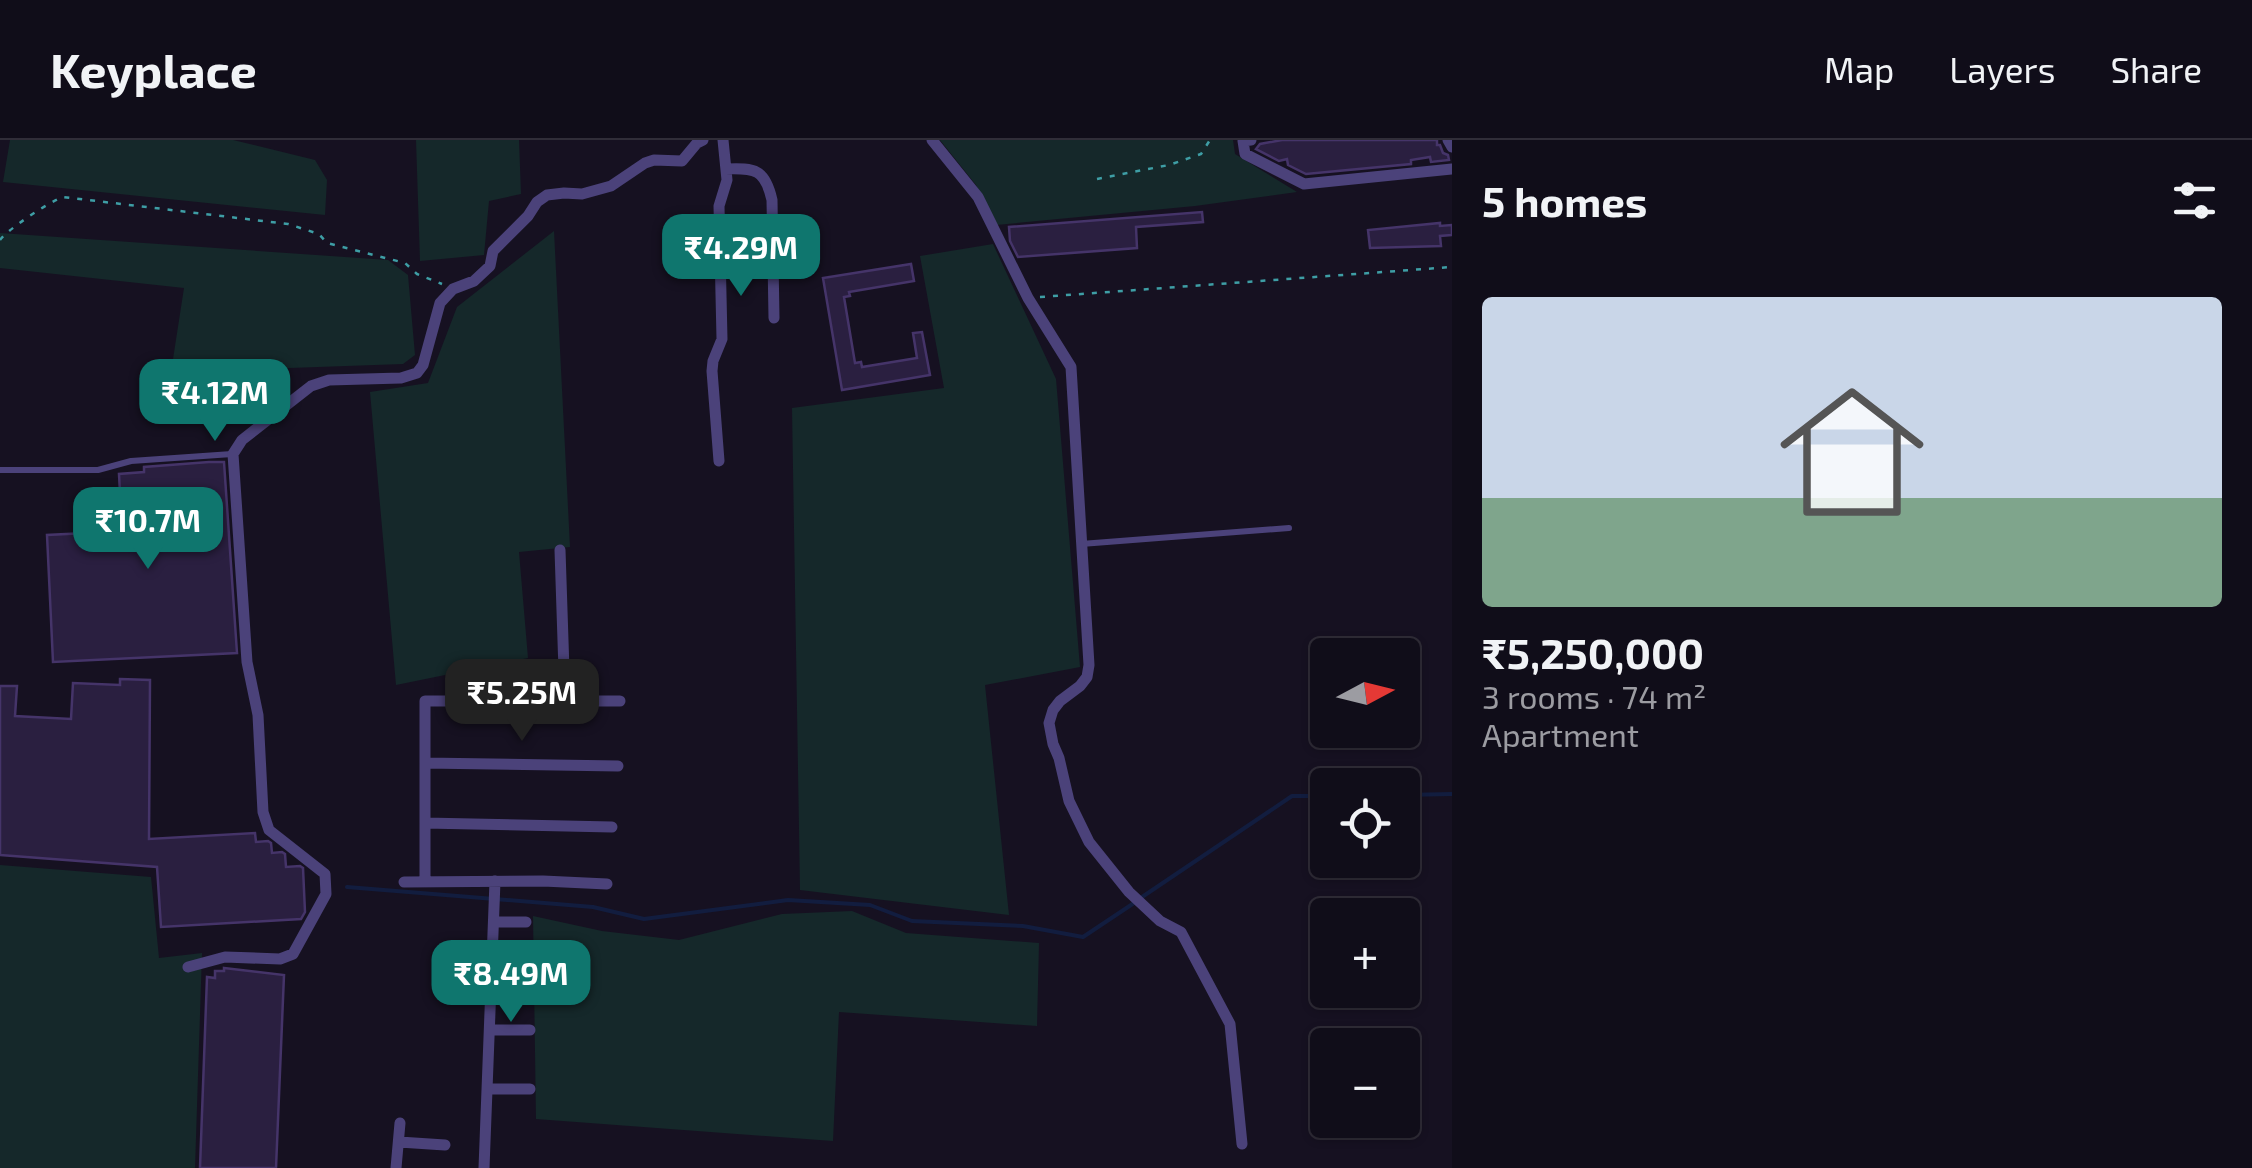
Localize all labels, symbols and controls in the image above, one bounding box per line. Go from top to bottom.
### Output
text: Keyplace [50,40,257,98]
text: Map [1824,48,1894,90]
text: Layers [1949,48,2055,90]
text: Share [2110,48,2202,90]
icon: filters [2167,173,2222,228]
text: 5 homes [1482,175,1647,225]
pin: ₹4.29M [660,214,822,299]
text: ₹4.29M [684,227,798,265]
pin: ₹4.12M [134,359,296,444]
icon: home [1762,362,1942,542]
text: ₹4.12M [161,372,269,410]
pin: ₹10.7M [67,487,229,572]
text: ₹10.7M [95,500,201,538]
text: ₹5,250,000 [1482,627,1704,677]
north arrow [1310,638,1420,748]
map controls [1310,638,1420,1138]
pin: ₹5.25M [441,659,603,744]
text: ₹5.25M [467,672,577,710]
text: 3 rooms · 74 m² [1482,677,1706,715]
text: Apartment [1482,715,1639,753]
button: locate [1310,768,1420,878]
button: + [1310,898,1420,1008]
pin: ₹8.49M [430,940,592,1025]
text: ₹8.49M [453,953,569,991]
button: − [1310,1028,1420,1138]

